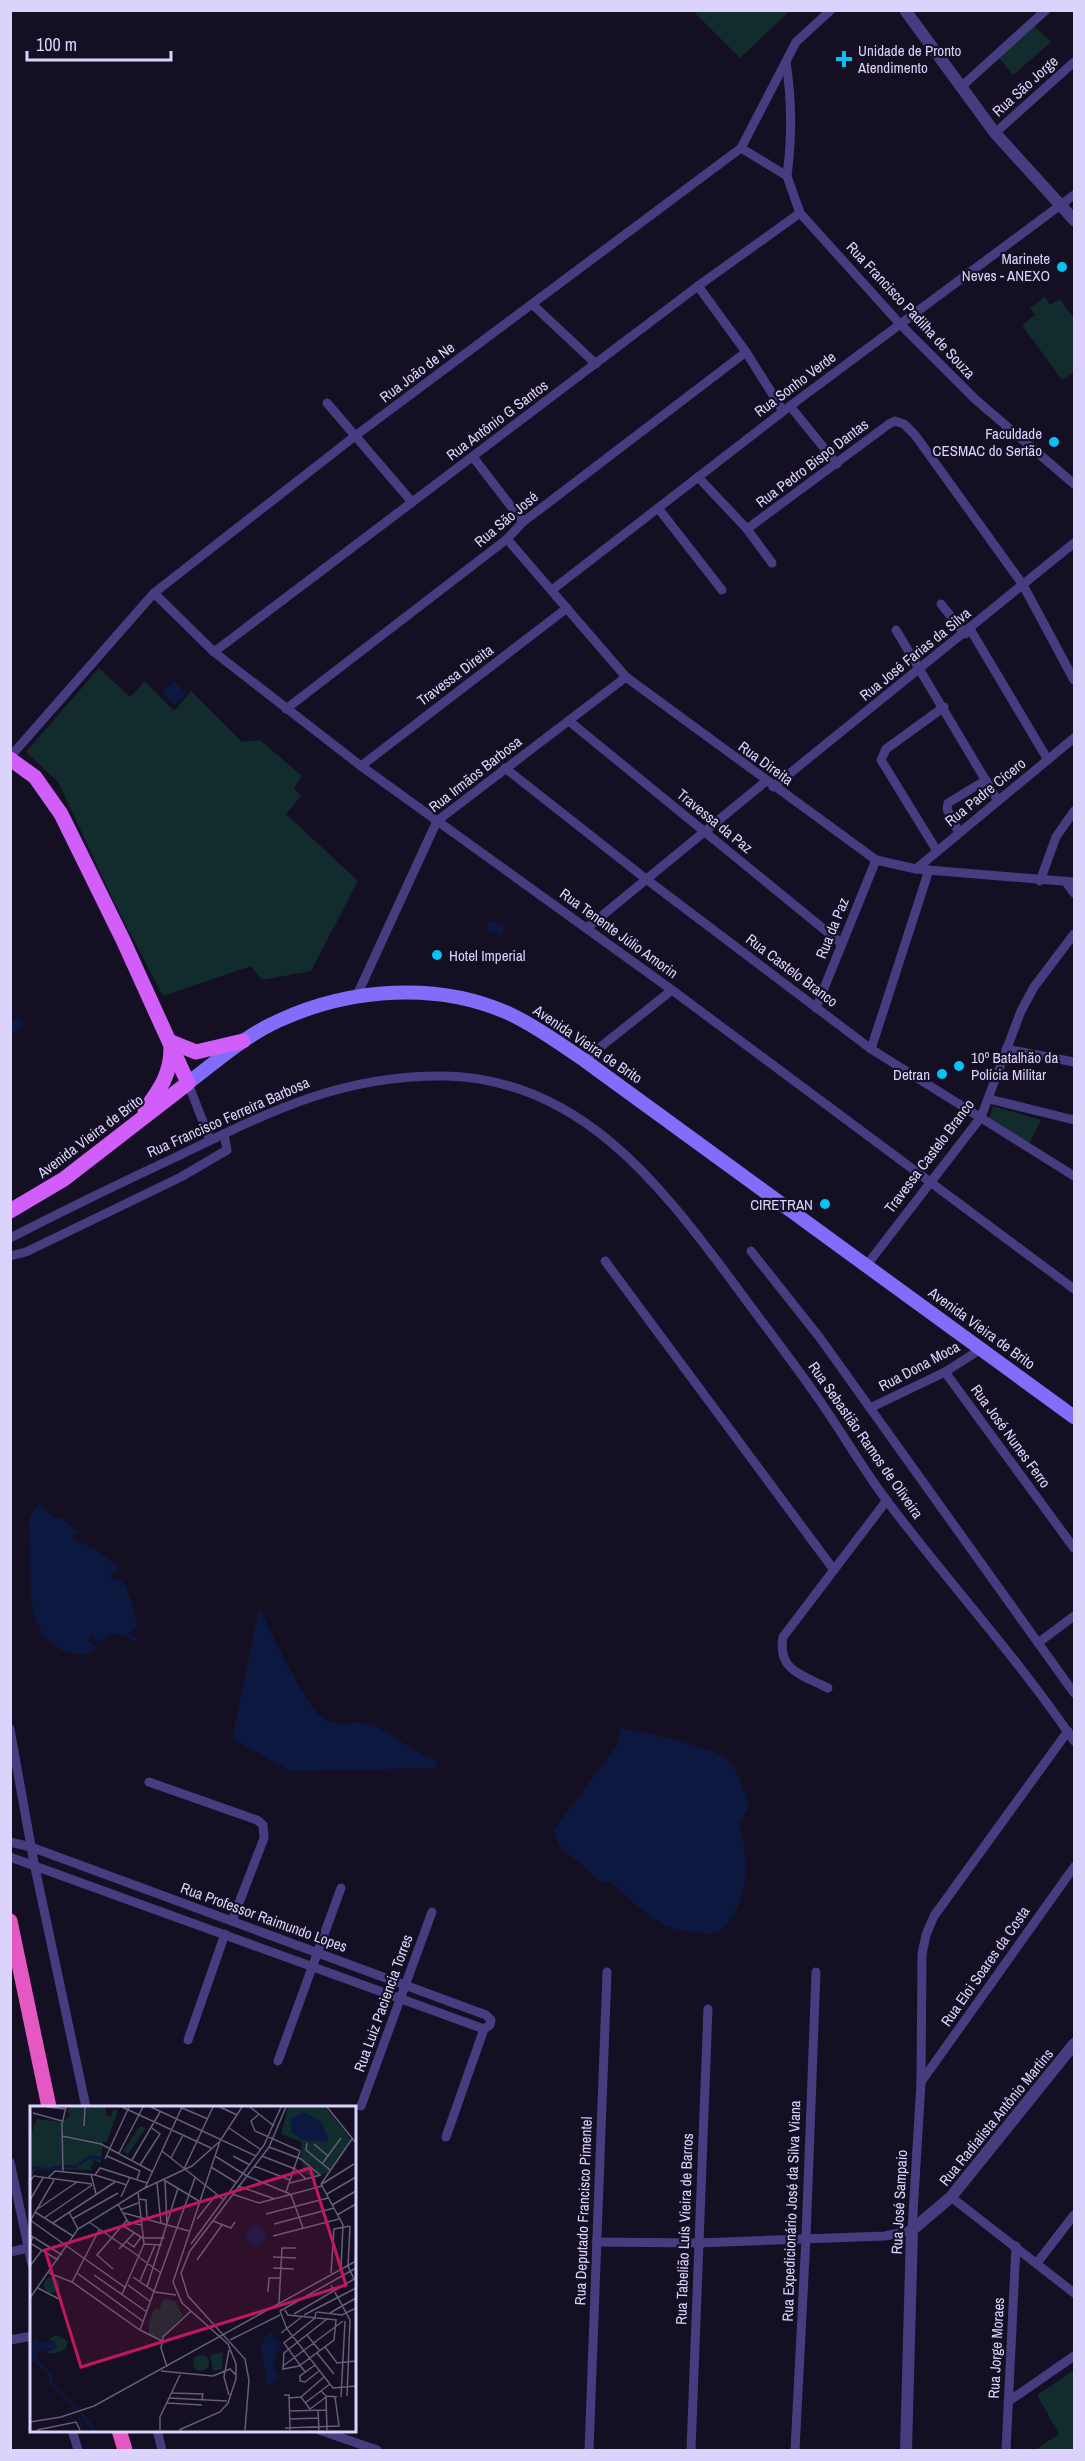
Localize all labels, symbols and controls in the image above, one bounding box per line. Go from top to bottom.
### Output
scale bar [27,24,171,62]
text: 100 m [36,32,77,57]
place label: Unidade de Pronto Atendimento [857,40,961,78]
marker: Unidade de Pronto Atendimento [835,50,853,68]
street label: Rua São Jorge [987,51,1063,121]
street label: Rua Francisco Padilha de Souza [842,237,980,383]
place label: Marinete Neves - ANEXO [962,248,1050,286]
marker: Marinete Neves - ANEXO [1055,260,1069,274]
street label: Rua João de Ne [375,337,459,407]
street label: Rua Sonho Verde [750,346,840,422]
street label: Rua Antônio G Santos [442,375,552,465]
street label: Rua Pedro Bispo Dantas [751,414,873,512]
place label: Faculdade CESMAC do Sertão [933,423,1042,461]
marker: Faculdade CESMAC do Sertão [1047,435,1061,449]
street label: Rua São José [470,486,542,552]
street label: Rua José Farias da Silva [855,602,975,705]
street label: Travessa Direita [413,639,498,711]
street label: Rua Irmãos Barbosa [424,731,526,817]
street label: Rua Direita [734,736,798,790]
street label: Rua Padre Cícero [940,753,1030,831]
street label: Travessa da Paz [673,784,757,858]
street label: Rua Tenente Júlio Amorin [556,883,682,983]
street label: Rua da Paz [810,894,854,962]
street label: Rua Castelo Branco [742,928,842,1012]
place label: Hotel Imperial [449,945,526,966]
marker: Hotel Imperial [430,948,444,962]
street label: Avenida Vieira de Brito [528,999,647,1088]
place label: 10º Batalhão da Polícia Militar [971,1047,1058,1085]
marker: 10º Batalhão da Polícia Militar [952,1059,966,1073]
place label: Detran [893,1064,930,1085]
marker: Detran [935,1067,949,1081]
street label: Rua Francisco Ferreira Barbosa [143,1072,313,1162]
street label: Avenida Vieira de Brito [32,1089,147,1183]
street label: Travessa Castelo Branco [879,1095,979,1217]
place label: CIRETRAN [750,1194,813,1215]
marker: CIRETRAN [818,1197,832,1211]
street label: Avenida Vieira de Brito [923,1281,1040,1374]
street label: Rua Dona Moca [875,1336,963,1396]
street label: Rua Sebastião Ramos de Oliveira [804,1357,928,1523]
street label: Rua José Nunes Ferro [966,1380,1056,1492]
street label: Rua Professor Raimundo Lopes [178,1877,350,1957]
street label: Rua Eloi Soares da Costa [936,1902,1034,2030]
street label: Rua Luiz Paciencia Torres [348,1931,418,2075]
street label: Rua Radialista Antônio Martins [934,2044,1058,2190]
street label: Rua Expedicionário José da Silva Viana [777,2100,805,2322]
inset map [30,2106,356,2431]
street label: Rua Deputado Francisco Pimentel [569,2116,597,2306]
street label: Rua Tabelião Luís Vieira de Barros [670,2133,698,2325]
street label: Rua José Sampaio [886,2149,912,2255]
street label: Rua Jorge Moraes [983,2297,1009,2399]

